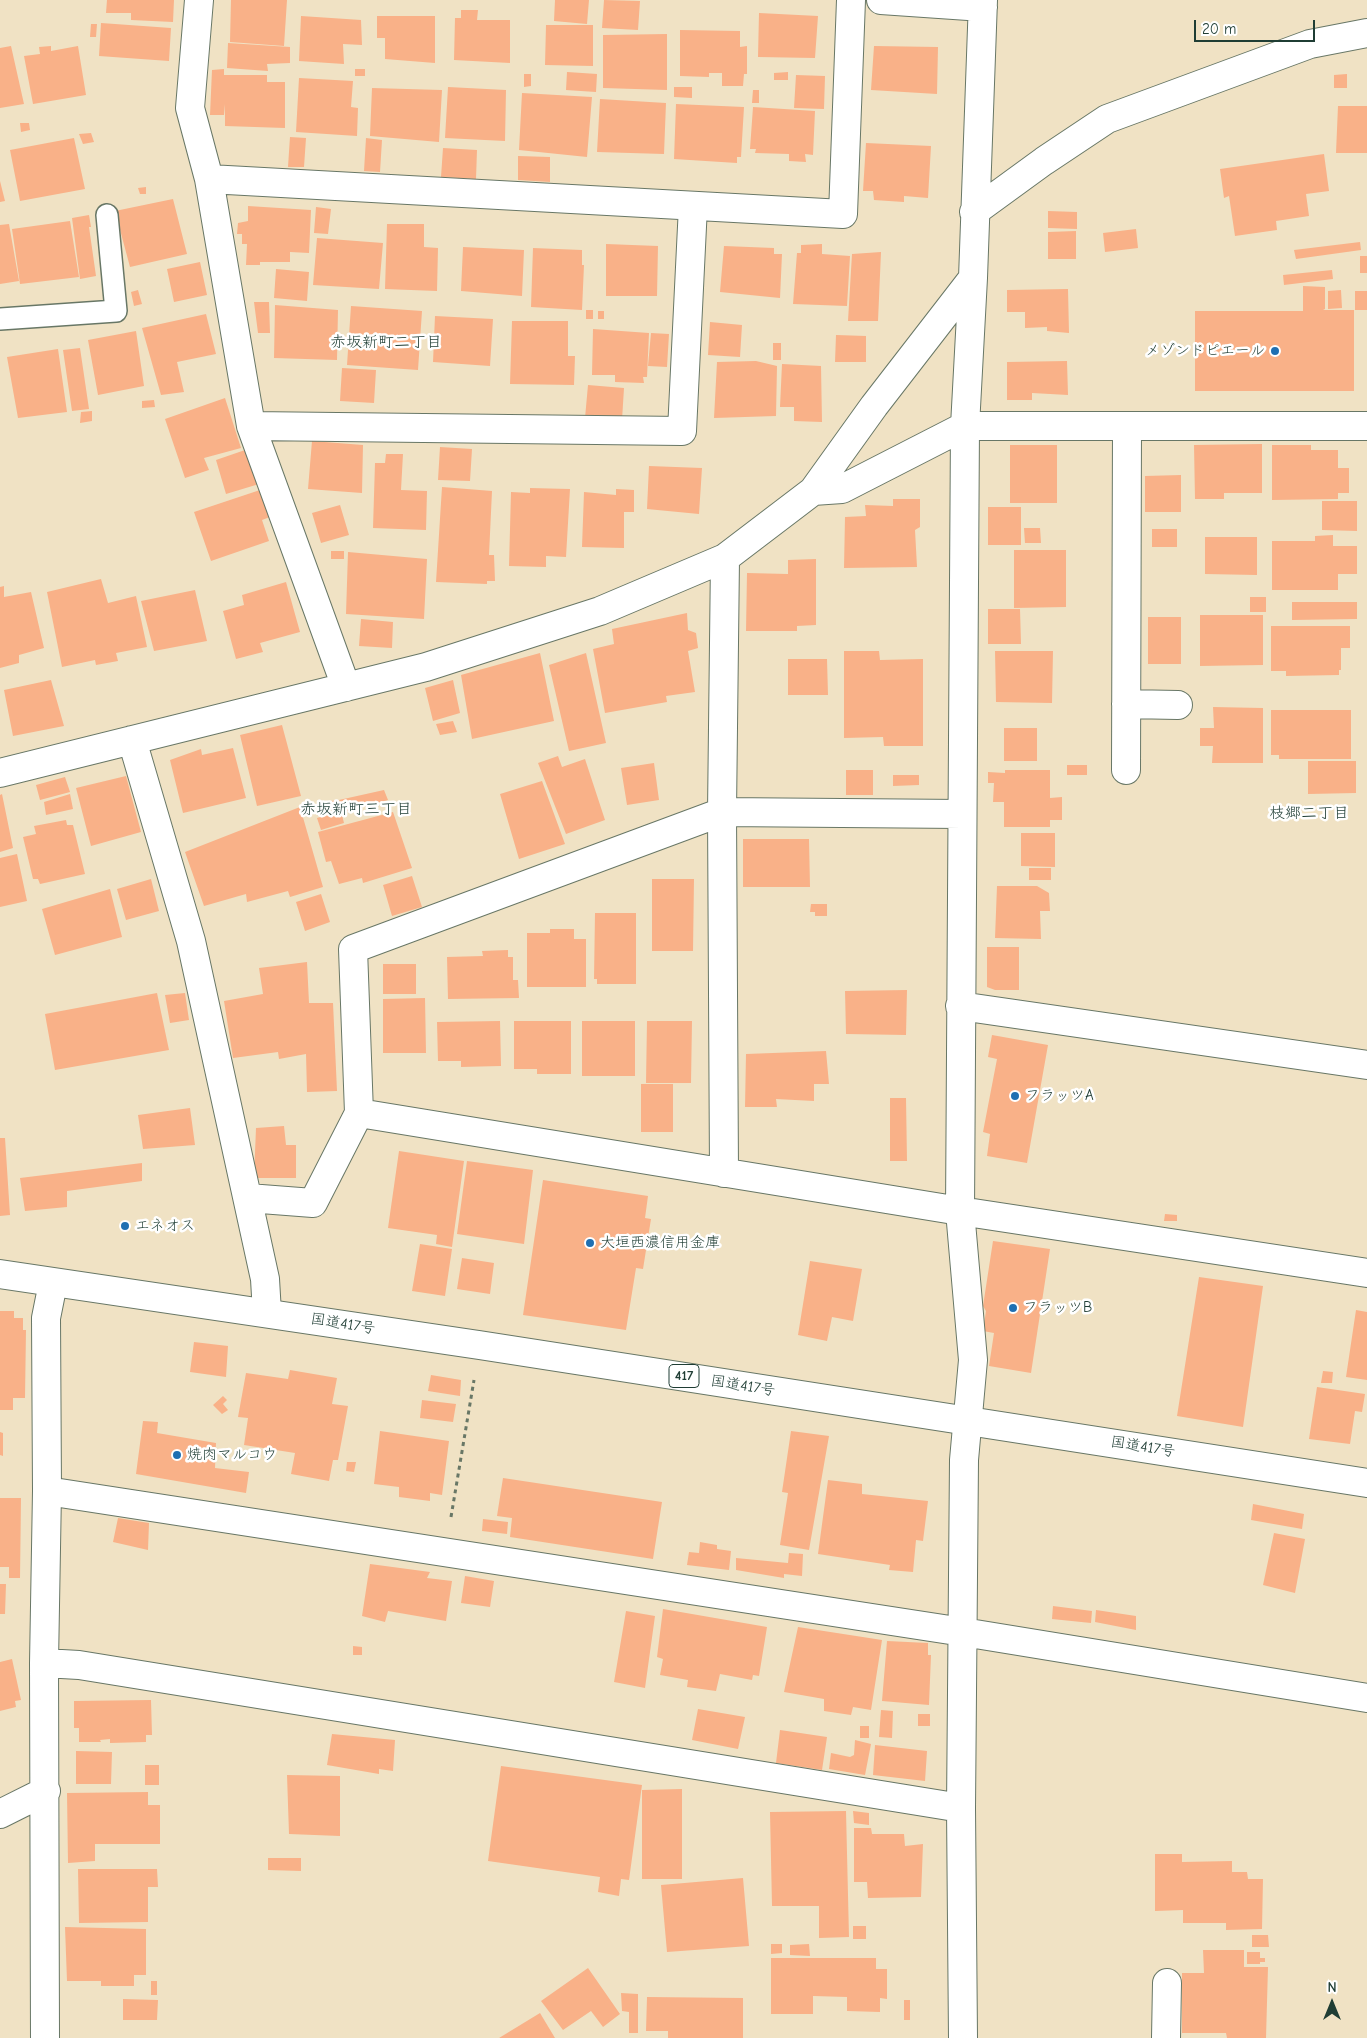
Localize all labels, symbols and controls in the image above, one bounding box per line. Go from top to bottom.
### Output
scale bar [1197,10,1318,42]
text: 20 m [1202,20,1236,38]
district label: 赤坂新町二丁目 [330,332,442,352]
place label: メゾンドピエール [1145,342,1265,360]
marker: メゾンドピエール [1269,345,1281,357]
district label: 赤坂新町三丁目 [300,799,412,819]
district label: 枝郷二丁目 [1269,803,1349,823]
place label: フラッツA [1025,1087,1094,1105]
marker: フラッツA [1009,1090,1021,1102]
place label: エネオス [135,1217,195,1235]
marker: エネオス [119,1220,131,1232]
place label: 大垣西濃信用金庫 [600,1234,720,1252]
marker: 大垣西濃信用金庫 [584,1237,596,1249]
place label: フラッツB [1023,1299,1092,1317]
marker: フラッツB [1007,1302,1019,1314]
street label: 国道417号 [309,1310,377,1338]
road number: 417 [669,1364,699,1388]
street label: 国道417号 [709,1372,777,1400]
street label: 国道417号 [1109,1433,1177,1461]
place label: 焼肉マルコウ [187,1446,277,1464]
marker: 焼肉マルコウ [171,1449,183,1461]
north arrow [1307,1978,1357,2028]
text: N [1327,1979,1337,1996]

